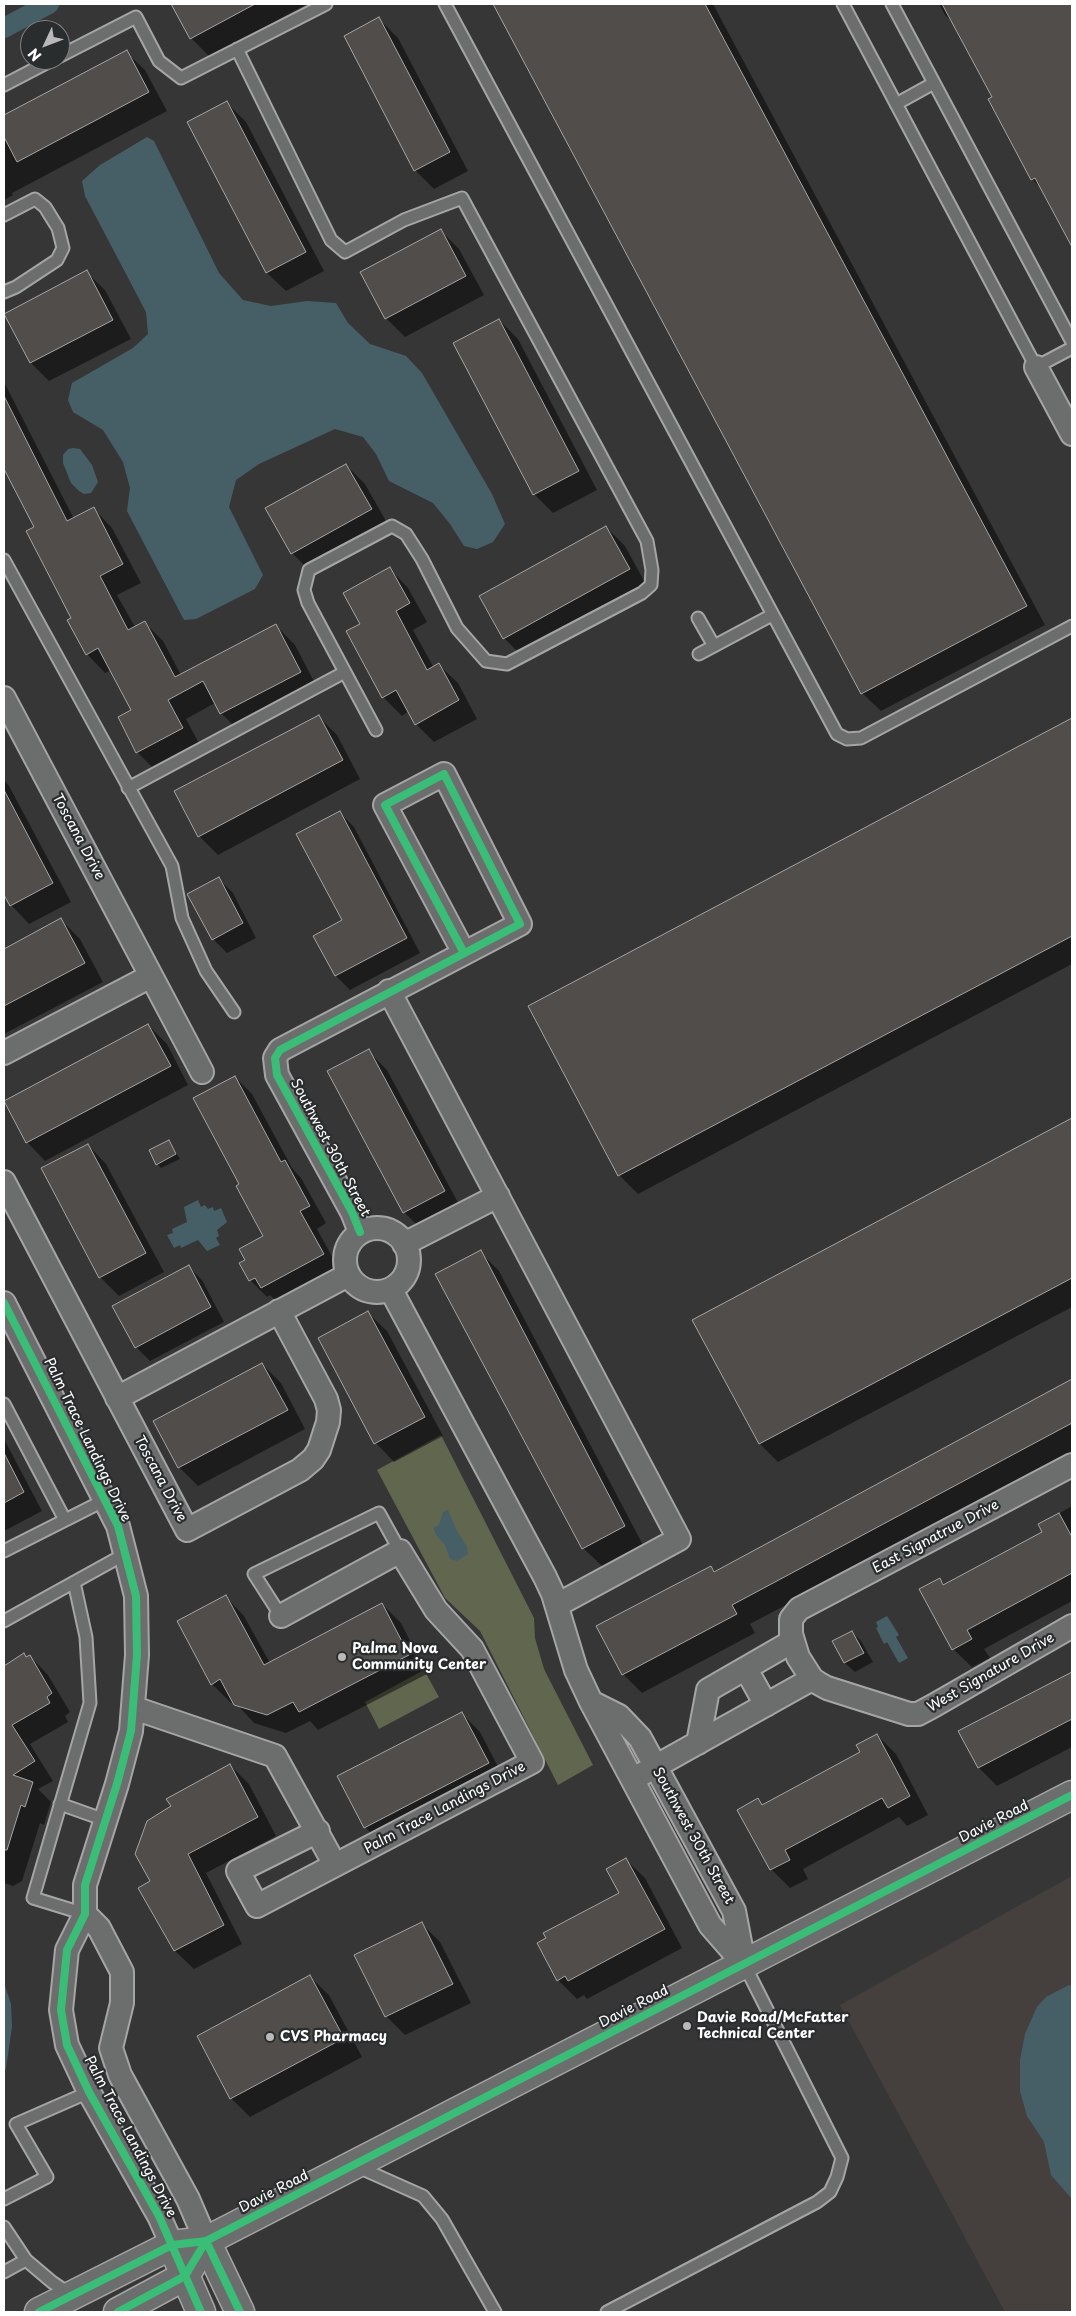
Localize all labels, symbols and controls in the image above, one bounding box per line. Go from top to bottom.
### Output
north arrow [20,20,70,70]
text: N [23,44,46,66]
street label: Toscana Drive [48,791,108,883]
street label: Southwest 30th Street [287,1076,373,1220]
street label: Palm Trace Landings Drive [40,1355,134,1525]
street label: Toscana Drive [130,1433,190,1525]
street label: East Signatrue Drive [870,1497,1002,1577]
street label: West Signature Drive [925,1630,1057,1716]
place label: Palma Nova Community Center [352,1641,486,1674]
marker: Palma Nova Community Center [336,1651,348,1663]
street label: Palm Trace Landings Drive [362,1758,528,1858]
street label: Southwest 30th Street [648,1765,738,1907]
street label: Davie Road [956,1797,1032,1847]
street label: Davie Road [596,1982,672,2032]
place label: Davie Road/McFatter Technical Center [697,2010,848,2042]
marker: Davie Road/McFatter Technical Center [681,2020,693,2032]
place label: CVS Pharmacy [280,2029,387,2045]
marker: CVS Pharmacy [264,2031,276,2043]
street label: Palm Trace Landings Drive [80,2054,180,2220]
street label: Davie Road [236,2167,312,2217]

